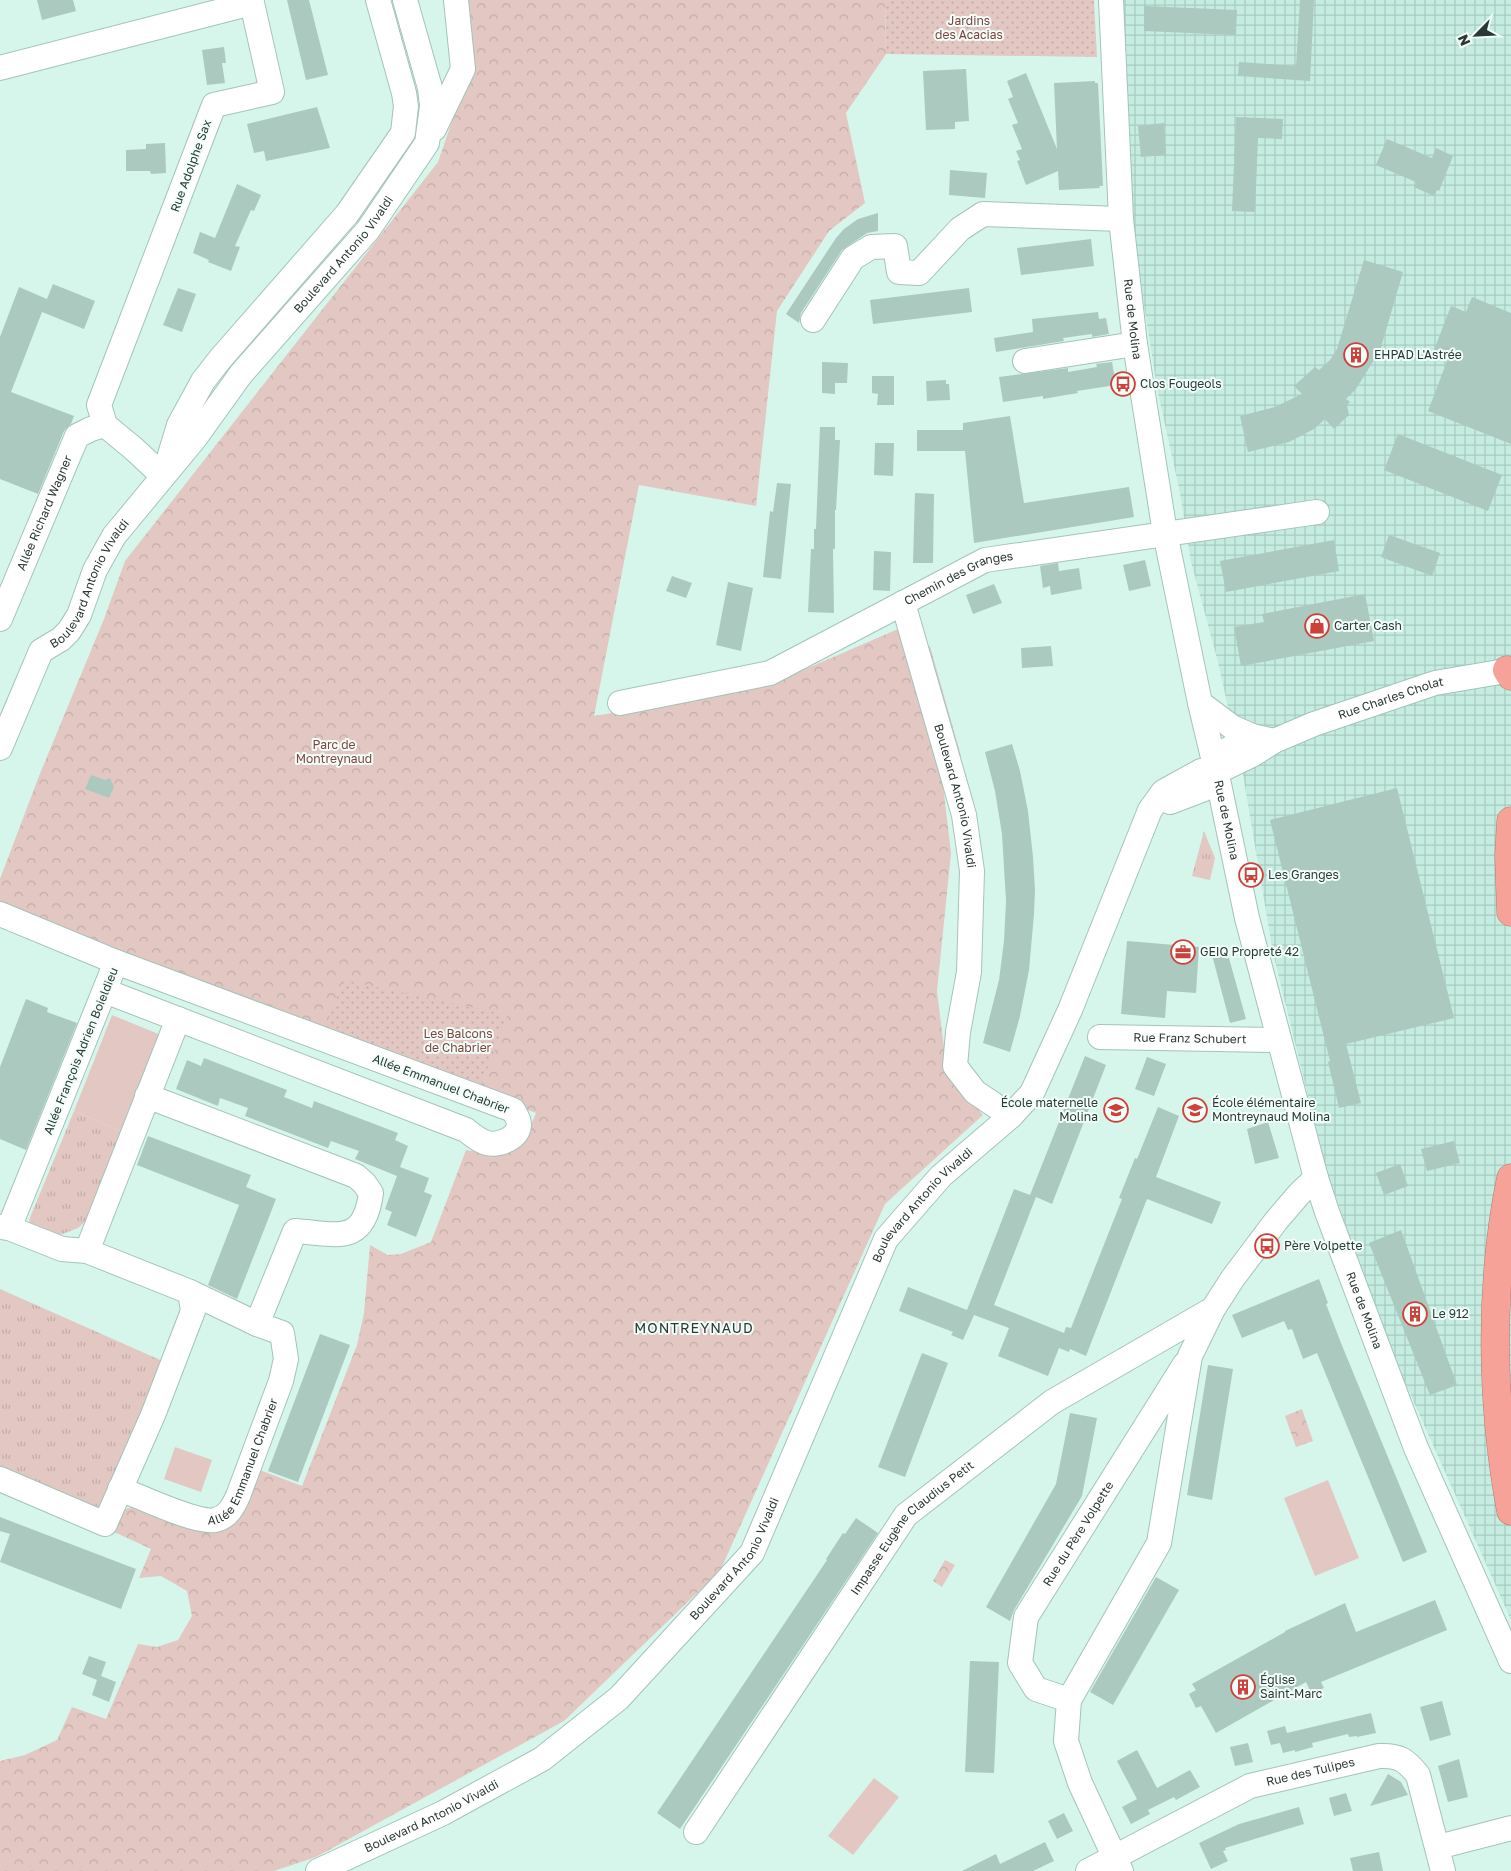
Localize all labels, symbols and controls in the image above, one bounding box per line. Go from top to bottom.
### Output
north arrow [1451,10,1501,60]
park label: Jardins des Acacias [935,13,1003,42]
text: N [1454,32,1474,49]
street label: Rue Adolphe Sax [167,117,214,214]
street label: Boulevard Antonio Vivaldi [290,193,396,316]
street label: Rue de Molina [1121,278,1145,361]
building icon: EHPAD L'Astrée [1343,342,1369,368]
place label: EHPAD L'Astrée [1374,347,1462,362]
bus stop icon: Clos Fougeols [1110,371,1136,397]
place label: Clos Fougeols [1140,376,1222,391]
street label: Allée Richard Wagner [13,453,75,573]
street label: Boulevard Antonio Vivaldi [47,516,132,651]
street label: Chemin des Granges [902,548,1014,608]
shop icon: Carter Cash [1304,613,1330,639]
place label: Carter Cash [1334,618,1402,633]
street label: Rue Charles Cholat [1336,674,1445,722]
street label: Boulevard Antonio Vivaldi [931,722,979,869]
park label: Parc de Montreynaud [296,737,372,766]
street label: Rue de Molina [1211,779,1243,861]
bus stop icon: Les Granges [1238,862,1264,888]
place label: Les Granges [1268,867,1339,882]
office icon: GEIQ Propreté 42 [1170,939,1196,965]
place label: GEIQ Propreté 42 [1200,944,1299,959]
street label: Allée François Adrien Boieldieu [40,965,121,1137]
park label: Les Balcons de Chabrier [423,1026,493,1055]
street label: Rue Franz Schubert [1133,1030,1247,1046]
street label: Allée Emmanuel Chabrier [371,1050,512,1117]
place label: École maternelle Molina [1001,1095,1098,1124]
place label: École élémentaire Montreynaud Molina [1212,1095,1330,1124]
school or university icon: École maternelle Molina [1103,1097,1129,1123]
school or university icon: École élémentaire Montreynaud Molina [1182,1097,1208,1123]
street label: Boulevard Antonio Vivaldi [869,1144,975,1265]
bus stop icon: Père Volpette [1254,1233,1280,1259]
place label: Père Volpette [1284,1238,1362,1253]
street label: Rue de Molina [1343,1270,1386,1351]
building icon: Le 912 [1402,1301,1428,1327]
place label: Le 912 [1432,1306,1469,1321]
district label: MONTREYNAUD [634,1319,754,1336]
street label: Allée Emmanuel Chabrier [207,1396,281,1527]
street label: Impasse Eugène Claudius Petit [847,1457,977,1598]
street label: Rue du Père Volpette [1039,1478,1117,1589]
street label: Boulevard Antonio Vivaldi [686,1495,782,1623]
place label: Église Saint-Marc [1260,1672,1323,1701]
building icon: Église Saint-Marc [1230,1674,1256,1700]
street label: Rue des Tulipes [1265,1754,1356,1789]
street label: Boulevard Antonio Vivaldi [362,1776,501,1855]

